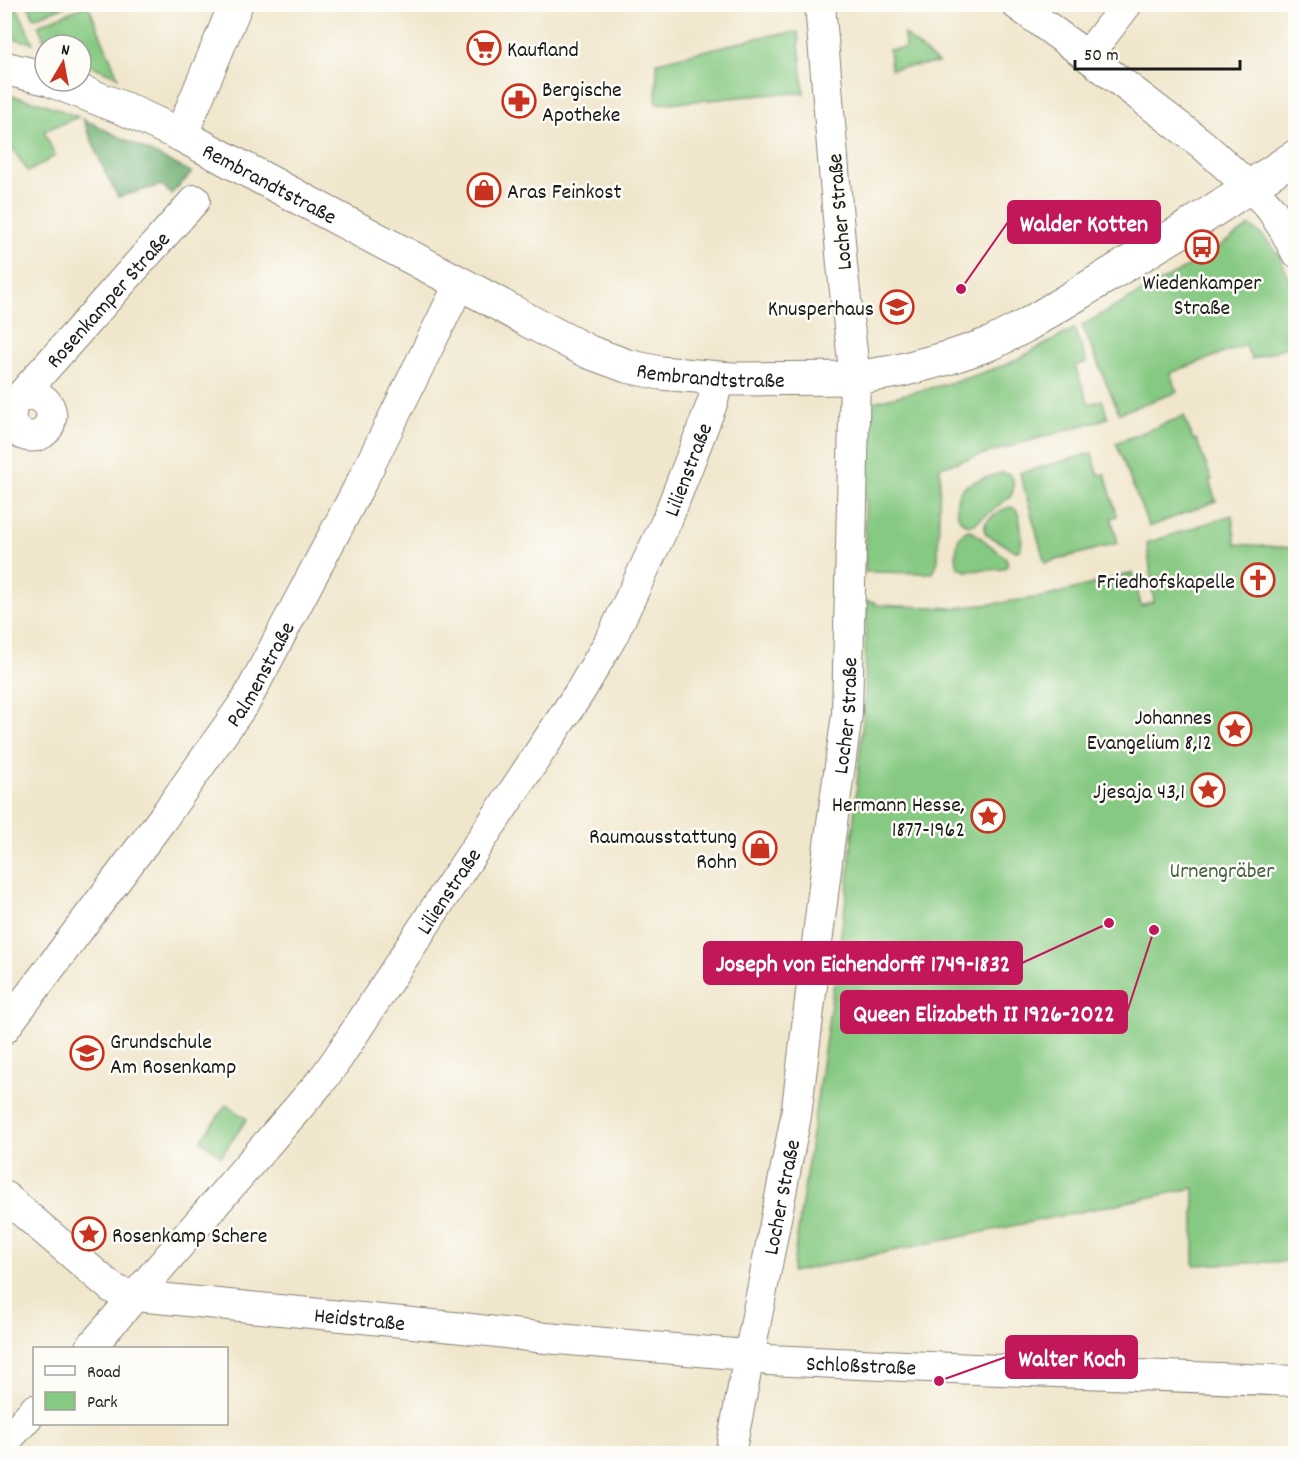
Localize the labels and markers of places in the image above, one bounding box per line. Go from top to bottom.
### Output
supermarket icon: Kaufland [466,30,502,66]
place label: Kaufland [507,36,579,67]
place label: Bergische Apotheke [542,76,622,132]
pharmacy icon: Bergische Apotheke [501,83,537,119]
shop icon: Aras Feinkost [466,172,502,208]
place label: Aras Feinkost [507,178,622,209]
callout: Walder Kotten [1008,201,1160,243]
bus stop icon: Wiedenkamper Straße [1184,229,1220,265]
place label: Wiedenkamper Straße [1143,269,1262,325]
school or university icon: Knusperhaus [879,289,915,325]
place label: Knusperhaus [768,295,874,326]
church icon: Friedhofskapelle [1240,562,1276,598]
place label: Friedhofskapelle [1097,568,1235,599]
place label: Johannes Evangelium 8,12 [1087,704,1212,760]
place icon: Johannes Evangelium 8,12 [1217,711,1253,747]
place icon: Jjesaja 43,1 [1190,772,1226,808]
place label: Jjesaja 43,1 [1093,778,1185,809]
place label: Hermann Hesse, 1877-1962 [832,791,965,847]
place icon: Hermann Hesse, 1877-1962 [970,798,1006,834]
place label: Raumausstattung Rohn [589,823,737,879]
shop icon: Raumausstattung Rohn [742,830,778,866]
callout: Joseph von Eichendorff 1749-1832 [704,942,1022,984]
callout: Queen Elizabeth II 1926-2022 [841,991,1127,1033]
place label: Grundschule Am Rosenkamp [110,1028,236,1084]
school or university icon: Grundschule Am Rosenkamp [69,1035,105,1071]
place icon: Rosenkamp Schere [71,1216,107,1252]
place label: Rosenkamp Schere [112,1222,267,1253]
callout: Walter Koch [1006,1336,1137,1378]

